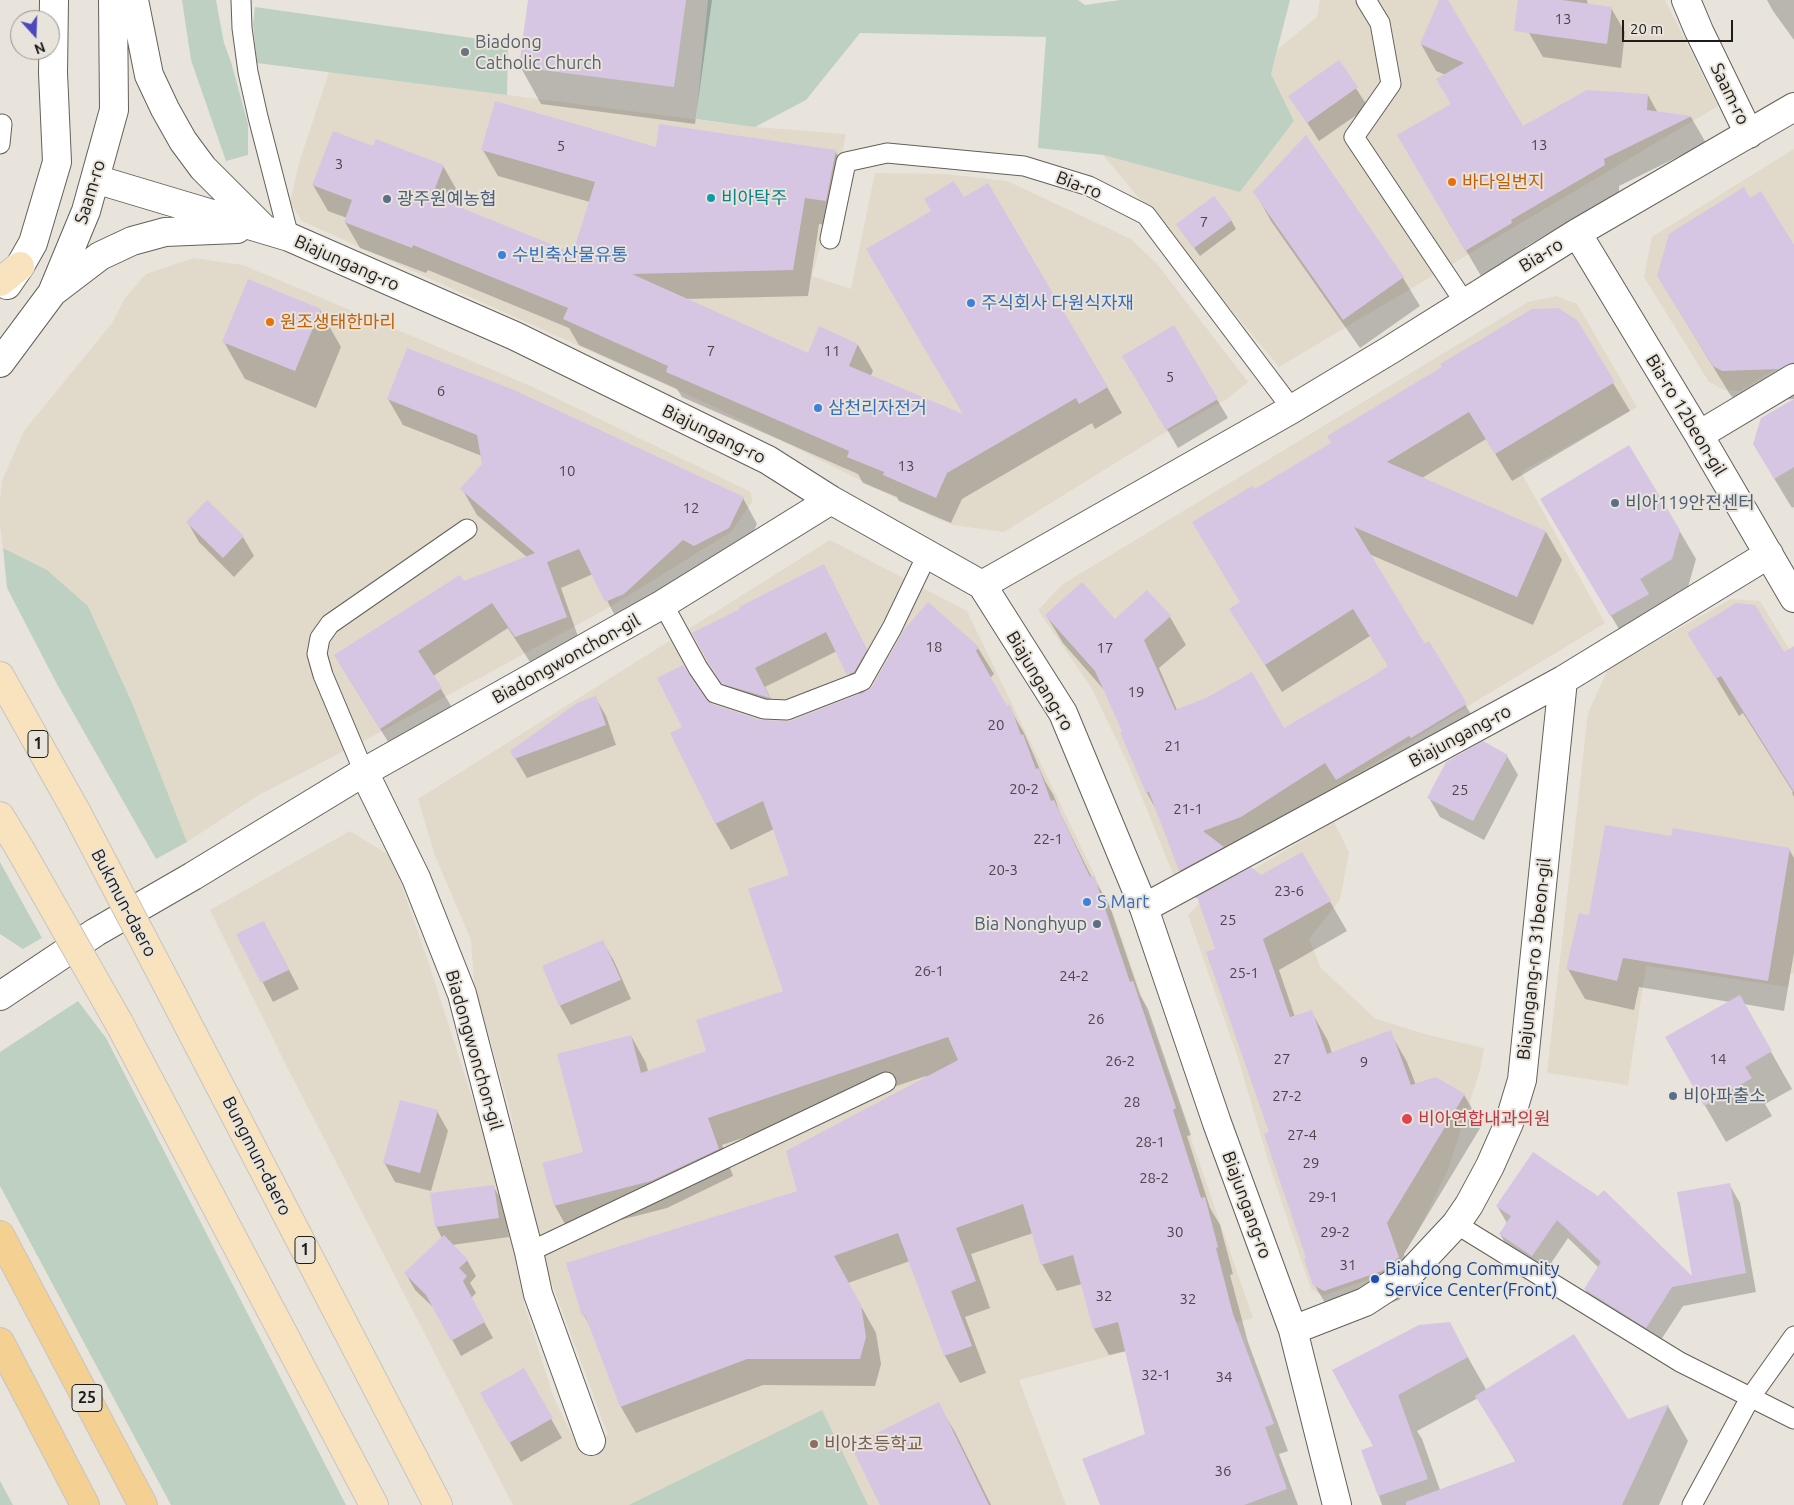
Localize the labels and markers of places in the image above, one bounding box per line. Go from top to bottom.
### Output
place label: Biadong Catholic Church [475,31,602,74]
marker: Biadong Catholic Church [459,46,471,58]
place label: 바다일번지 [1462,171,1545,193]
marker: 바다일번지 [1446,176,1458,188]
place label: 비아탁주 [721,187,787,209]
place label: 광주원예농협 [397,188,496,210]
marker: 비아탁주 [705,192,717,204]
marker: 광주원예농협 [381,193,393,205]
place label: 수빈축산물유통 [512,244,628,266]
marker: 수빈축산물유통 [496,249,508,261]
place label: 주식회사 다원식자재 [981,292,1134,314]
marker: 주식회사 다원식자재 [965,297,977,309]
place label: 원조생태한마리 [280,311,396,333]
marker: 원조생태한마리 [264,316,276,328]
place label: 삼천리자전거 [828,397,927,419]
marker: 삼천리자전거 [812,402,824,414]
place label: 비아119안전센터 [1625,492,1755,514]
marker: 비아119안전센터 [1609,497,1621,509]
place label: S Mart [1097,891,1149,913]
marker: S Mart [1081,896,1093,908]
place label: Bia Nonghyup [974,913,1087,935]
marker: Bia Nonghyup [1091,918,1103,930]
place label: 비아파출소 [1683,1085,1766,1107]
marker: 비아파출소 [1667,1090,1679,1102]
place label: 비아연합내과의원 [1418,1108,1550,1130]
marker: 비아연합내과의원 [1400,1112,1414,1126]
place label: Biahdong Community Service Center(Front) [1385,1258,1559,1300]
marker: Biahdong Community Service Center(Front) [1369,1273,1381,1285]
place label: 비아초등학교 [824,1433,923,1455]
marker: 비아초등학교 [808,1438,820,1450]

